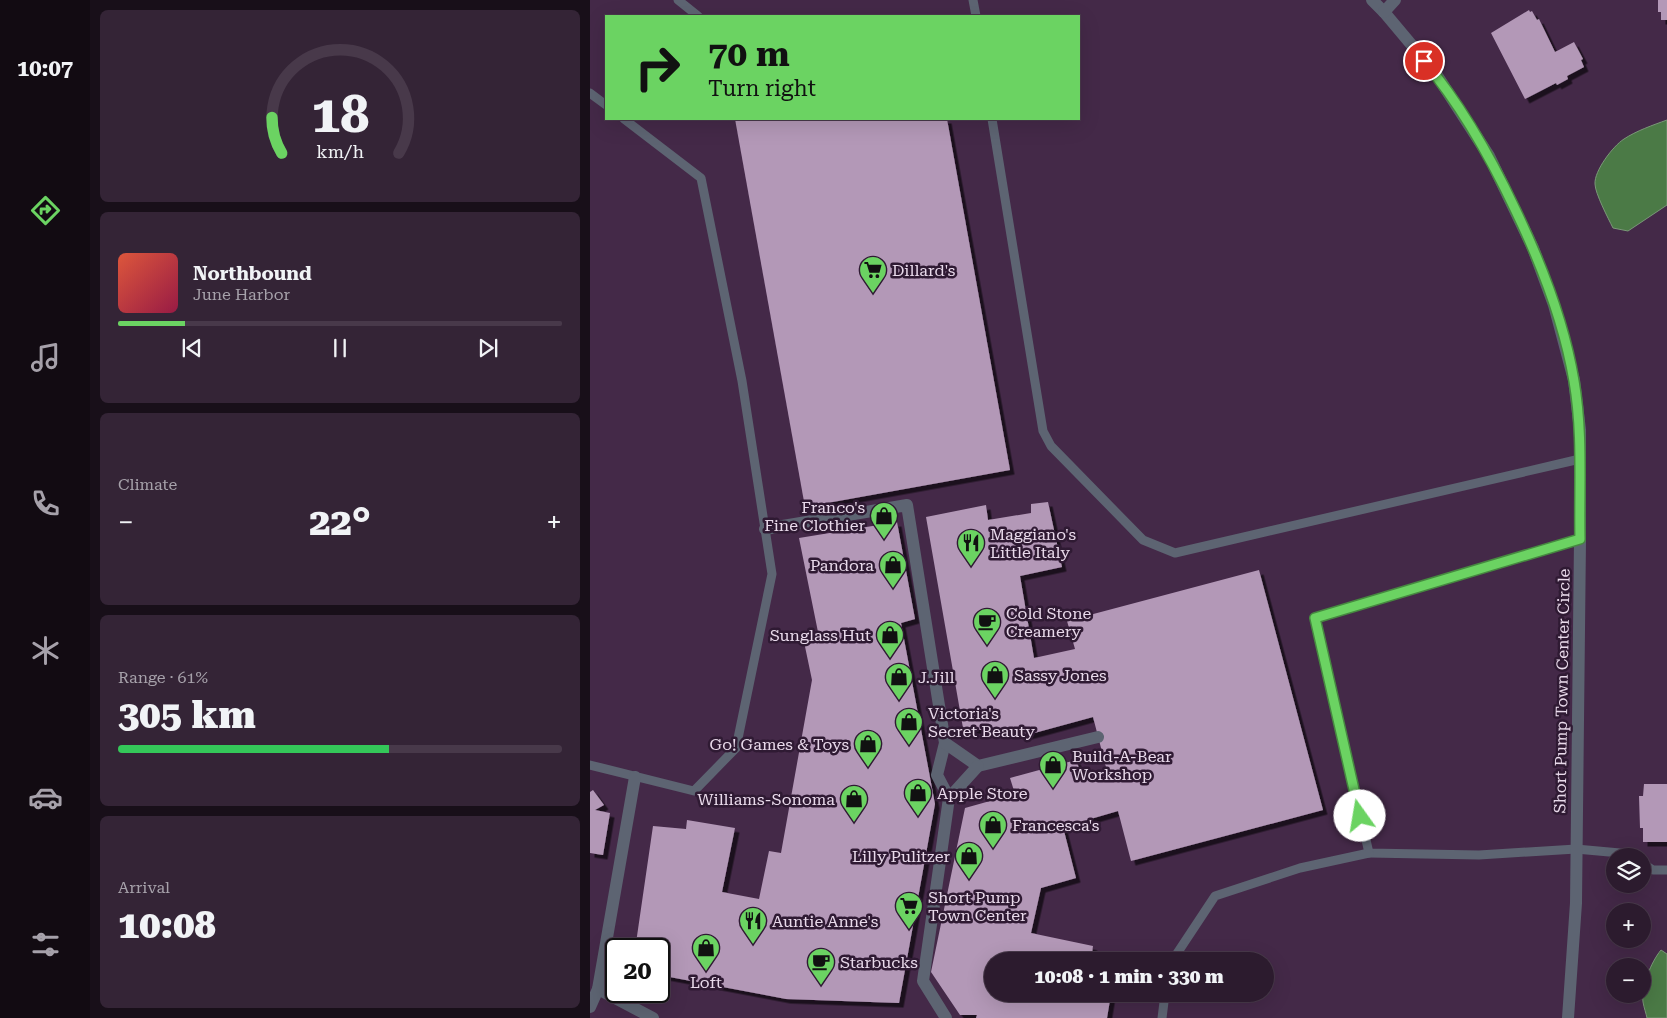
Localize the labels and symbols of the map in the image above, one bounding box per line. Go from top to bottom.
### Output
pin [1403,40,1445,82]
supermarket icon: Dillard's [858,255,888,294]
place label: Dillard's [892,261,956,280]
place label: Franco's Fine Clothier [764,498,865,535]
shop icon: Franco's Fine Clothier [869,501,899,540]
place label: Maggiano's Little Italy [990,525,1076,562]
restaurant icon: Maggiano's Little Italy [956,528,986,567]
shop icon: Pandora [878,550,908,589]
place label: Pandora [810,556,874,575]
street label: Short Pump Town Center Circle [1550,568,1574,814]
place label: Cold Stone Creamery [1006,604,1091,641]
cafe icon: Cold Stone Creamery [972,607,1002,646]
shop icon: Sunglass Hut [875,620,905,659]
place label: Sunglass Hut [770,626,871,645]
shop icon: Sassy Jones [980,660,1010,699]
shop icon: J.Jill [884,662,914,701]
place label: Sassy Jones [1014,666,1107,685]
place label: J.Jill [918,668,954,687]
place label: Victoria's Secret Beauty [928,704,1035,741]
shop icon: Victoria's Secret Beauty [894,707,924,746]
shop icon: Go! Games & Toys [853,729,883,768]
place label: Go! Games & Toys [709,735,849,754]
place label: Build-A-Bear Workshop [1072,747,1172,784]
shop icon: Build-A-Bear Workshop [1038,750,1068,789]
shop icon: Apple Store [903,778,933,817]
shop icon: Williams-Sonoma [839,784,869,823]
place label: Apple Store [937,784,1028,803]
position arrow [1333,789,1385,841]
place label: Williams-Sonoma [697,790,835,809]
shop icon: Francesca's [978,810,1008,849]
place label: Francesca's [1012,816,1100,835]
shop icon: Lilly Pulitzer [954,841,984,880]
place label: Lilly Pulitzer [852,847,950,866]
place label: Short Pump Town Center [928,888,1027,925]
supermarket icon: Short Pump Town Center [894,891,924,930]
restaurant icon: Auntie Anne's [738,906,768,945]
place label: Auntie Anne's [772,912,879,931]
shop icon: Loft [691,933,721,972]
speed limit sign: 20 [605,938,670,1003]
cafe icon: Starbucks [806,947,836,986]
place label: Starbucks [840,953,918,972]
place label: Loft [690,973,722,992]

